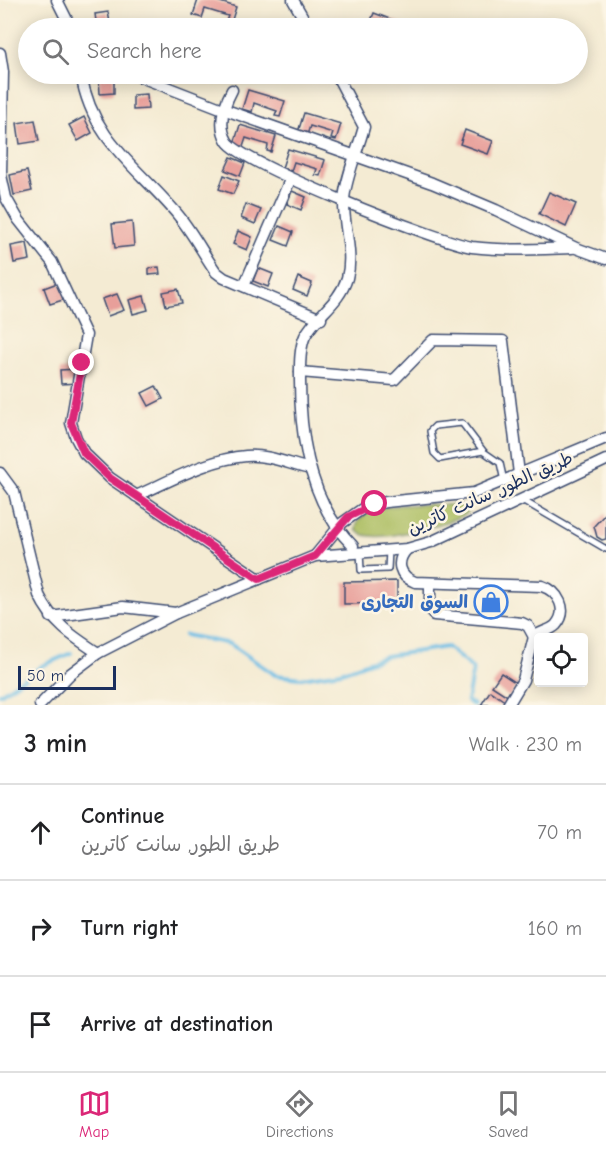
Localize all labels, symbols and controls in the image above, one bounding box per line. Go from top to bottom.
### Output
search box [18,18,588,84]
icon: search [39,35,72,68]
text: Search here [87,38,202,64]
route end [68,349,94,375]
street label: طريق الطور, سانت كاترين [404,447,577,540]
route start [361,490,387,516]
shop icon: السوق التجارى [473,584,509,620]
place label: السوق التجارى [361,592,468,614]
map controls [534,633,588,687]
button: locate [534,633,588,687]
scale bar [18,663,116,690]
text: 50 m [27,667,64,685]
text: 3 min [24,729,87,759]
text: Walk · 230 m [469,733,582,756]
text: Continue [81,803,164,829]
icon: ahead [24,816,57,849]
text: 70 m [537,821,582,844]
text: طريق الطور, سانت كاترين [81,833,280,856]
icon: right [24,912,57,945]
text: Turn right [81,915,178,941]
text: 160 m [528,917,582,940]
icon: arrive [24,1008,57,1041]
text: Arrive at destination [81,1011,273,1037]
tab: Map [78,1087,111,1141]
tab: Directions [266,1087,333,1141]
tab: Saved [488,1087,528,1141]

